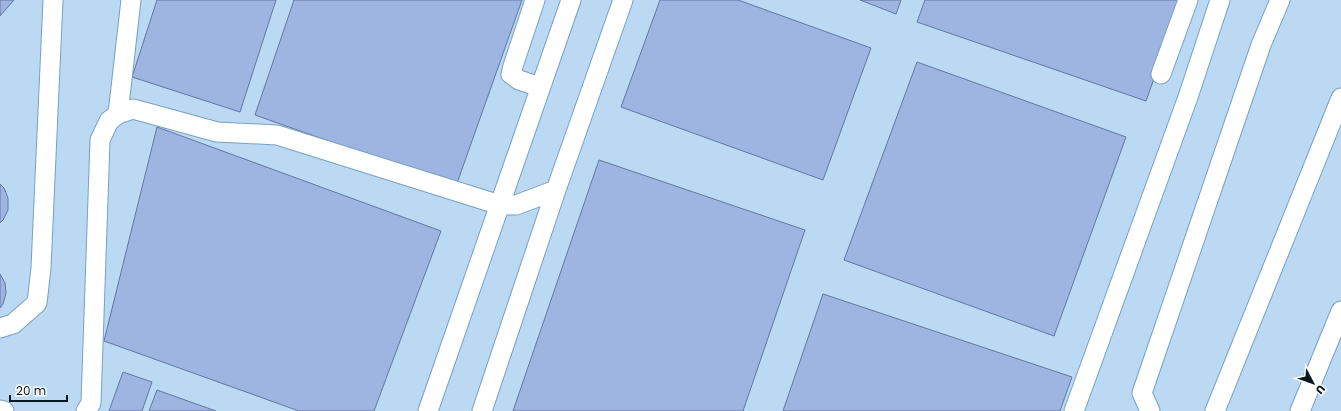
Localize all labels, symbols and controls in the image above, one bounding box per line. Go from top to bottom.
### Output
north arrow [1293,363,1333,403]
scale bar [10,377,67,403]
text: U [1312,381,1329,398]
text: 20 m [16,382,46,399]

